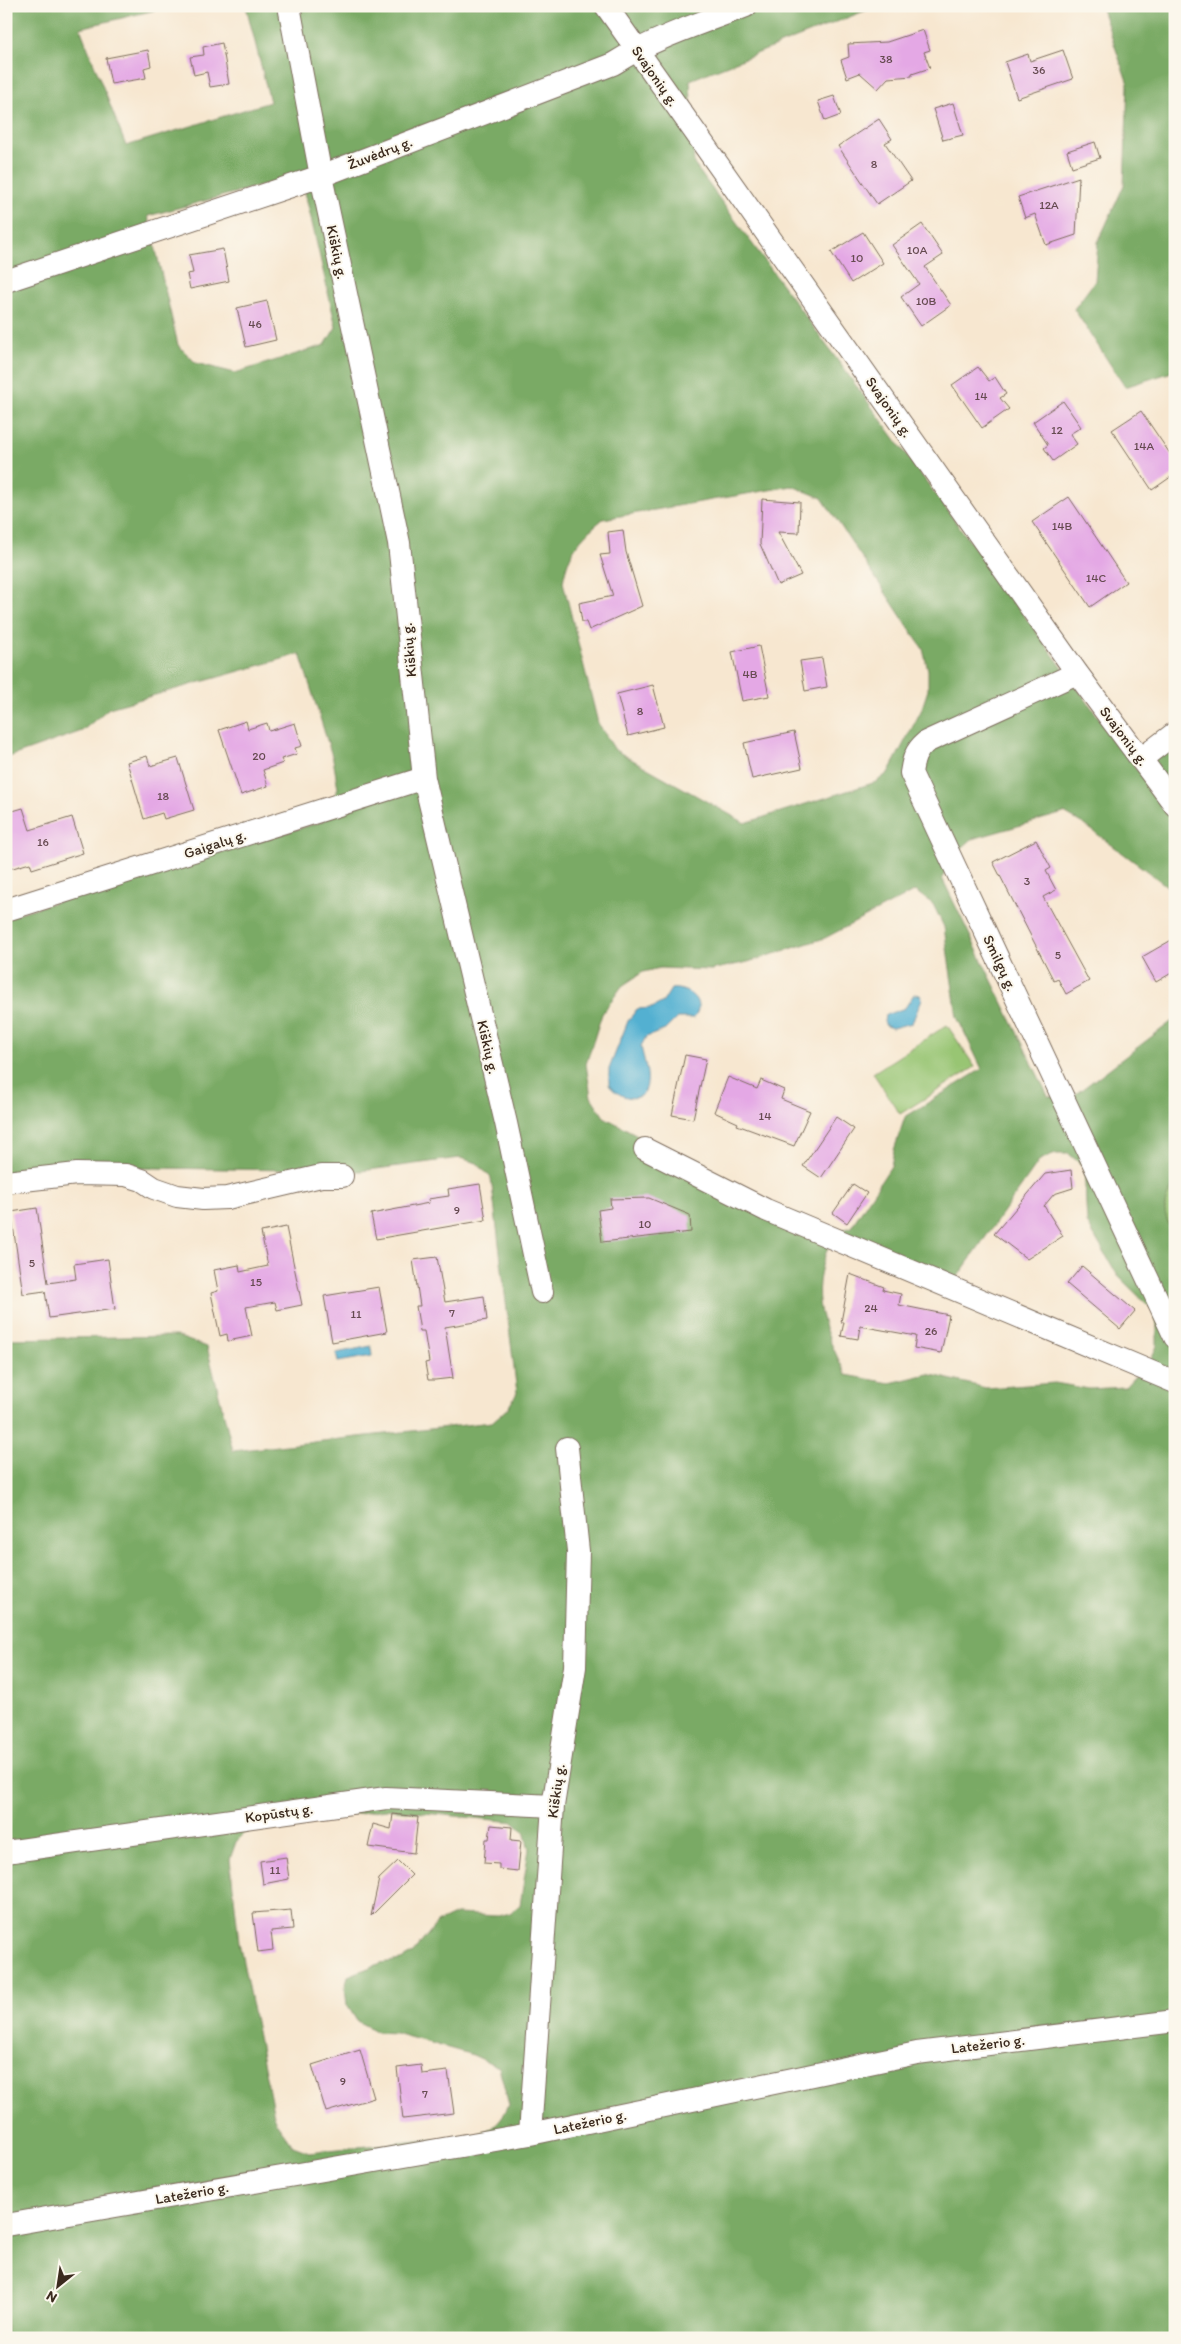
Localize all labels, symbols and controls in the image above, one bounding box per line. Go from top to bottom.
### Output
street label: Svajonių g. [628,42,682,110]
house number: 38 [879,52,893,66]
house number: 36 [1033,63,1045,77]
street label: Žuvėdrų g. [345,132,415,174]
house number: 8 [871,157,878,171]
house number: 12A [1039,198,1059,212]
street label: Kiškių g. [323,223,351,281]
house number: 10A [907,243,928,257]
house number: 10 [851,251,863,265]
house number: 10B [916,294,937,308]
house number: 46 [248,317,262,331]
street label: Svajonių g. [862,373,916,441]
house number: 14 [975,389,987,403]
house number: 12 [1051,423,1064,437]
house number: 14A [1134,439,1155,453]
house number: 14B [1052,519,1073,533]
house number: 14C [1086,571,1107,585]
street label: Kiškių g. [398,622,420,678]
house number: 4B [743,667,758,681]
street label: Svajonių g. [1096,703,1152,769]
house number: 8 [637,704,644,718]
house number: 20 [252,749,266,763]
house number: 18 [157,789,169,803]
street label: Gaigalų g. [181,825,249,863]
house number: 16 [37,835,49,849]
house number: 3 [1024,874,1031,888]
street label: Smilgų g. [979,932,1021,994]
house number: 5 [1055,948,1061,962]
street label: Kiškių g. [473,1018,503,1076]
house number: 14 [759,1109,771,1123]
house number: 9 [454,1203,460,1217]
house number: 10 [639,1217,651,1231]
house number: 5 [29,1256,35,1270]
house number: 15 [250,1275,262,1289]
house number: 24 [864,1301,878,1315]
house number: 7 [449,1306,455,1320]
house number: 11 [350,1307,362,1321]
house number: 26 [925,1324,937,1338]
street label: Kiškių g. [543,1763,569,1819]
street label: Kopūstų g. [244,1799,314,1827]
house number: 11 [269,1863,281,1877]
street label: Latežerio g. [950,2031,1026,2057]
house number: 9 [340,2074,346,2088]
house number: 7 [422,2087,428,2101]
street label: Latežerio g. [552,2105,628,2139]
street label: Latežerio g. [154,2178,230,2208]
north arrow [32,2262,82,2312]
text: N [43,2287,60,2307]

